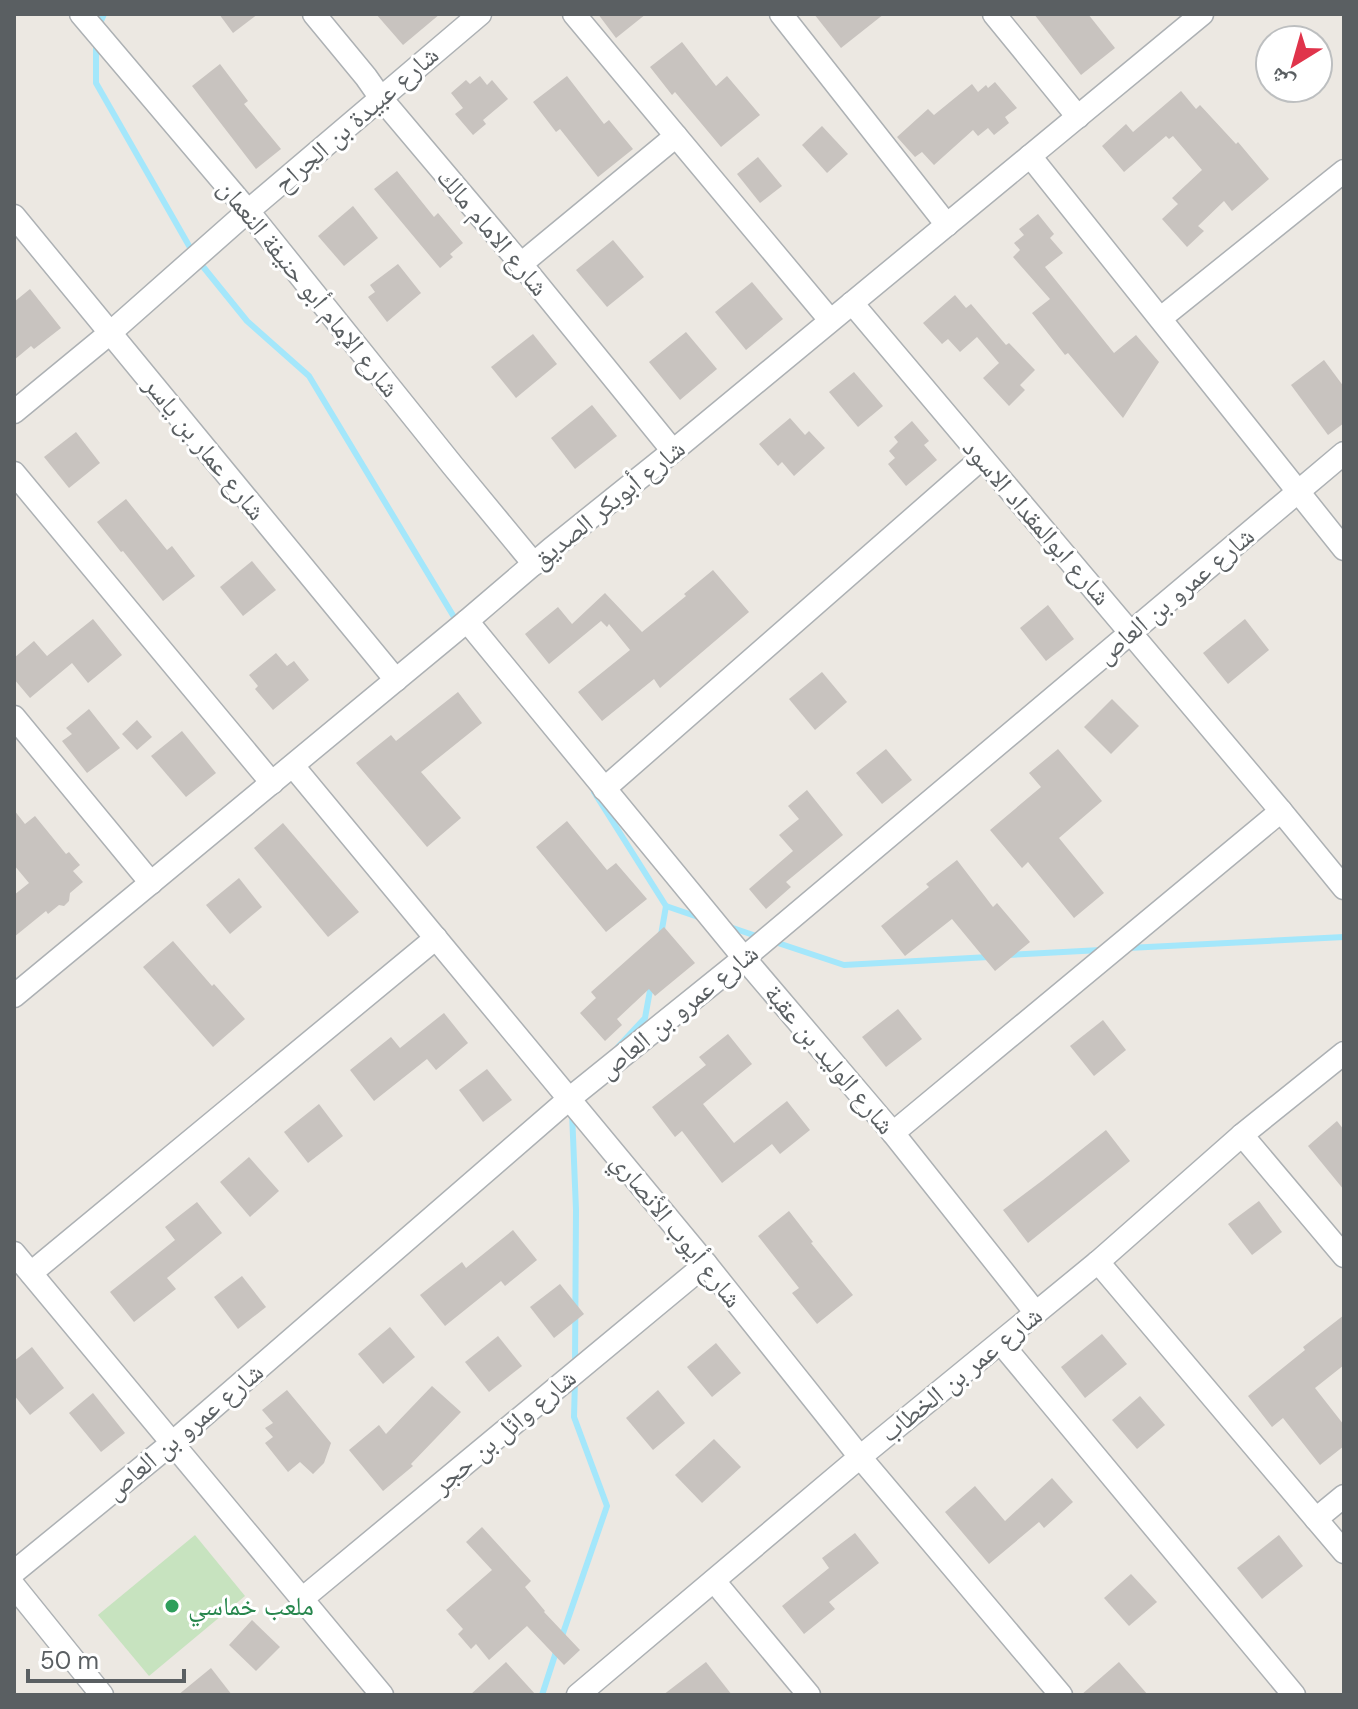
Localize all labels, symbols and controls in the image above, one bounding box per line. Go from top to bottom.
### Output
north arrow [1254,24,1334,104]
street label: شارع عبيدة بن الجراح [266,38,446,200]
text: ش [1264,61,1300,98]
street label: شارع الامام مالك [429,161,557,304]
street label: شارع الإمام أبو حنيفة النعمان [210,172,408,405]
street label: شارع عمار بن ياسر [136,368,274,527]
street label: شارع أبوبكر الصديق [524,432,692,576]
street label: شارع ابوالمقداد الاسود [955,432,1119,612]
street label: شارع عمرو بن العاص [1089,519,1261,671]
street label: شارع عمرو بن العاص [591,936,765,1086]
street label: شارع الوليد بن عقبة [757,977,903,1141]
street label: شارع أيوب الأنصاري [601,1145,750,1317]
street label: شارع عمر بن الخطاب [873,1298,1049,1450]
street label: شارع عمرو بن العاص [98,1355,270,1507]
street label: شارع وائل بن حجر [424,1361,583,1502]
place label: ملعب خماسي [188,1589,314,1627]
marker: ملعب خماسي [163,1597,181,1615]
scale bar [28,1633,184,1683]
text: 50 m [40,1645,99,1676]

